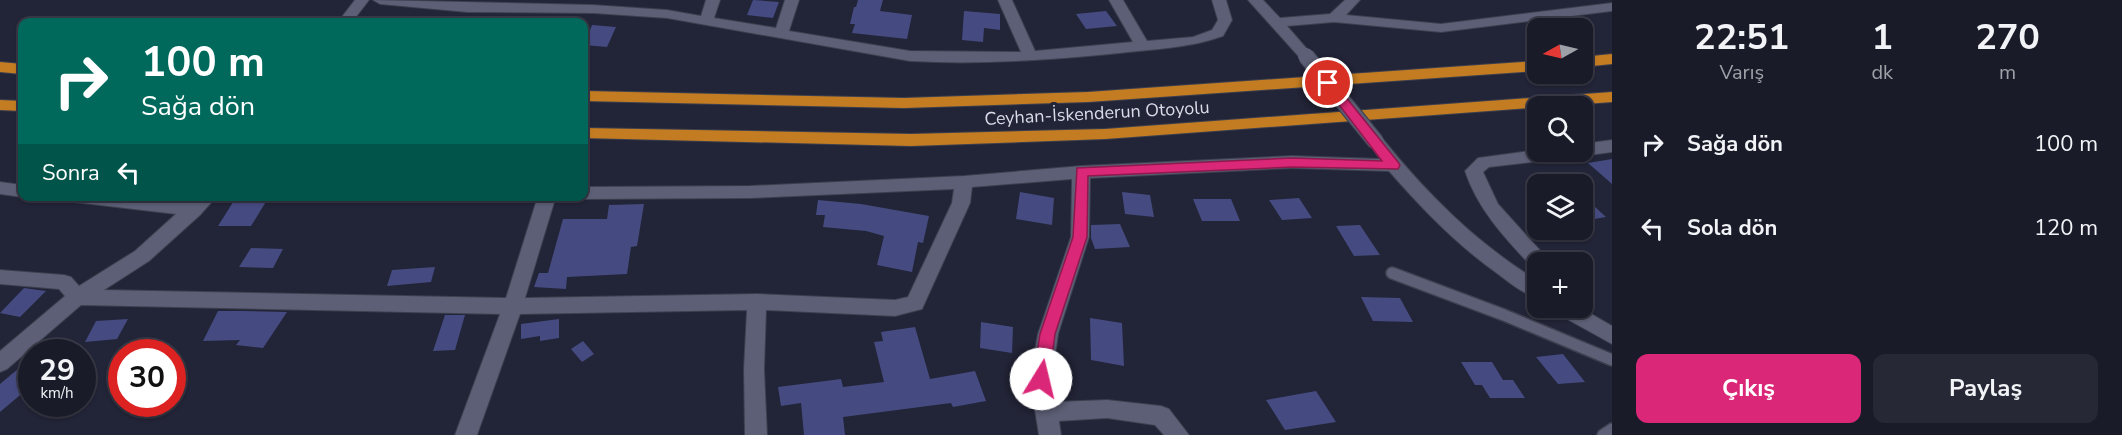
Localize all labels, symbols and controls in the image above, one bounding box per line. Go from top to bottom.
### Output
text: 22:51 [1694,13,1789,62]
text: 1 [1871,13,1893,62]
text: 270 [1975,13,2040,62]
north arrow [1527,18,1593,84]
map controls [1527,18,1593,318]
text: 100 m [141,34,265,91]
icon: right [42,42,120,120]
pin [1302,57,1353,108]
text: Varış [1719,59,1764,86]
text: dk [1871,59,1893,86]
text: m [1999,59,2016,86]
icon: arrive [1311,66,1344,99]
text: Sağa dön [141,88,255,125]
street label: Ceyhan-İskenderun Otoyolu [984,95,1210,131]
button: search [1527,96,1593,162]
icon: right [1636,128,1669,161]
text: Sağa dön [1687,129,1783,159]
text: 100 m [2034,129,2098,159]
icon: left [112,156,145,189]
text: Sonra [42,158,100,188]
button: layers [1527,174,1593,240]
icon: left [1636,212,1669,245]
text: Sola dön [1687,213,1777,243]
text: 120 m [2034,213,2098,243]
button: + [1527,252,1593,318]
speed limit sign: 30 [108,339,186,417]
position arrow [1009,347,1073,411]
text: 29 [39,350,75,391]
button: Çıkış [1636,354,1861,423]
button: Paylaş [1873,354,2098,423]
text: km/h [40,383,74,403]

